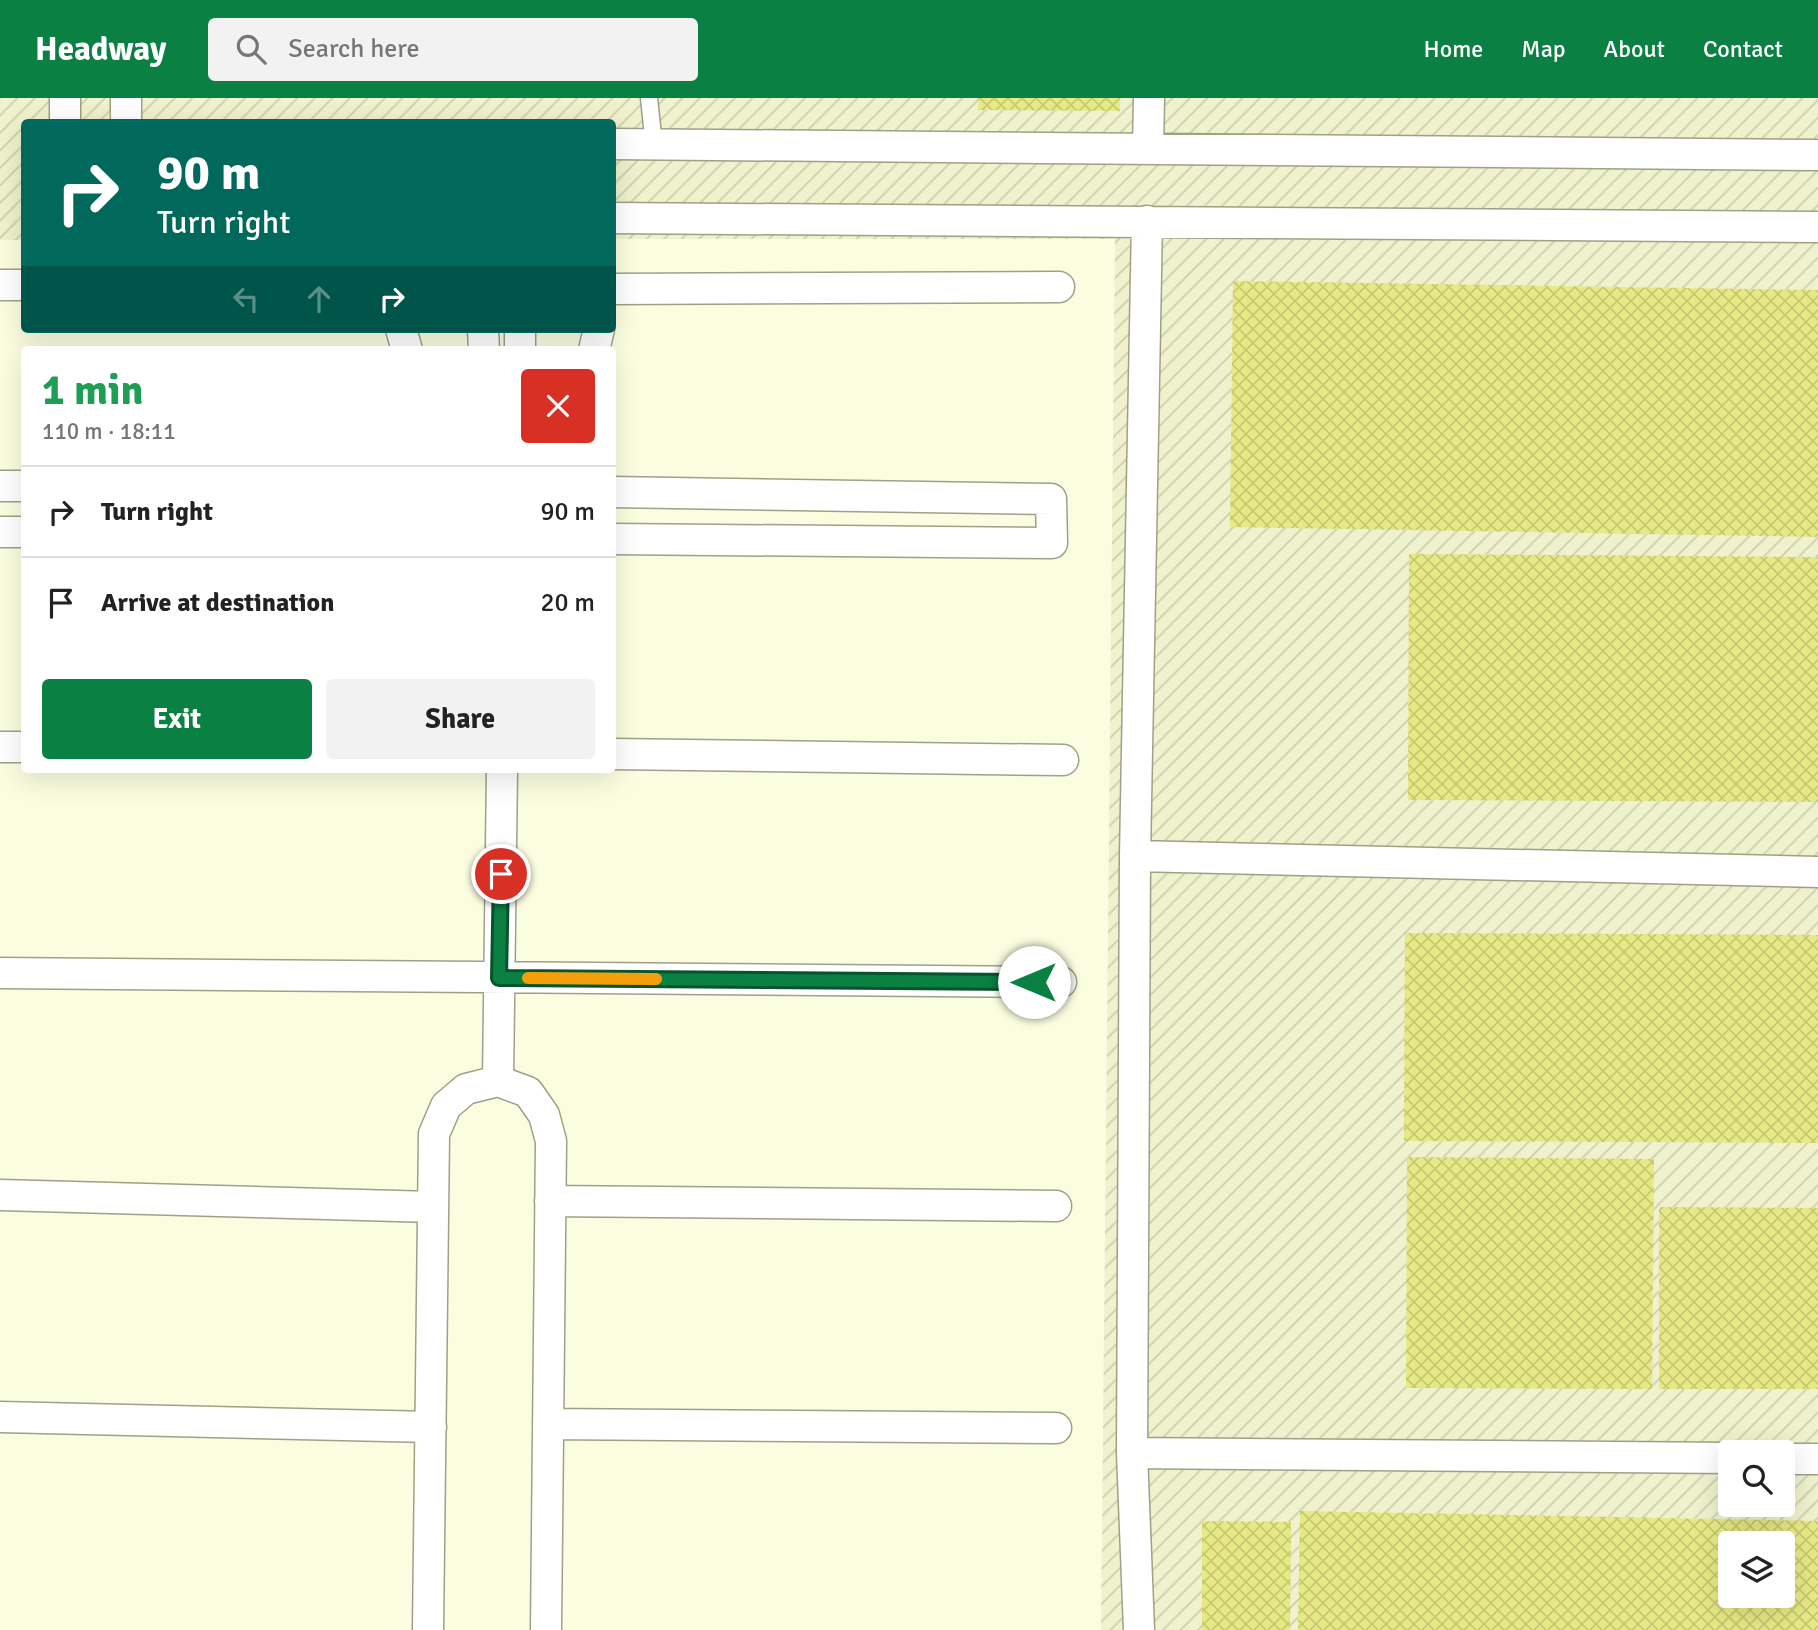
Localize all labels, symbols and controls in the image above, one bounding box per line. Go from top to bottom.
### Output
search box [208,18,698,81]
text: Headway [35,29,166,70]
icon: search [232,30,270,68]
text: Search here [288,33,419,65]
text: Home [1423,34,1483,64]
text: Map [1521,34,1566,64]
text: About [1604,34,1665,64]
text: Contact [1703,34,1783,64]
text: 90 m [157,143,260,203]
icon: right [42,147,133,238]
text: Turn right [157,203,290,242]
icon: left [227,280,265,318]
icon: ahead [300,280,338,318]
icon: right [373,280,411,318]
text: 1 min [42,365,143,416]
button: close [521,369,595,443]
text: 110 m · 18:11 [42,417,176,446]
icon: right [42,493,80,531]
text: Turn right [101,496,213,528]
text: 90 m [540,496,595,528]
icon: arrive [42,584,80,622]
text: Arrive at destination [101,587,334,619]
text: 20 m [540,587,595,619]
button: Exit [42,679,312,759]
button: Share [326,679,595,759]
pin [471,844,531,904]
icon: arrive [482,855,520,893]
position arrow [997,945,1071,1019]
map controls [1718,1440,1795,1608]
button: search [1718,1440,1795,1517]
button: layers [1718,1531,1795,1608]

